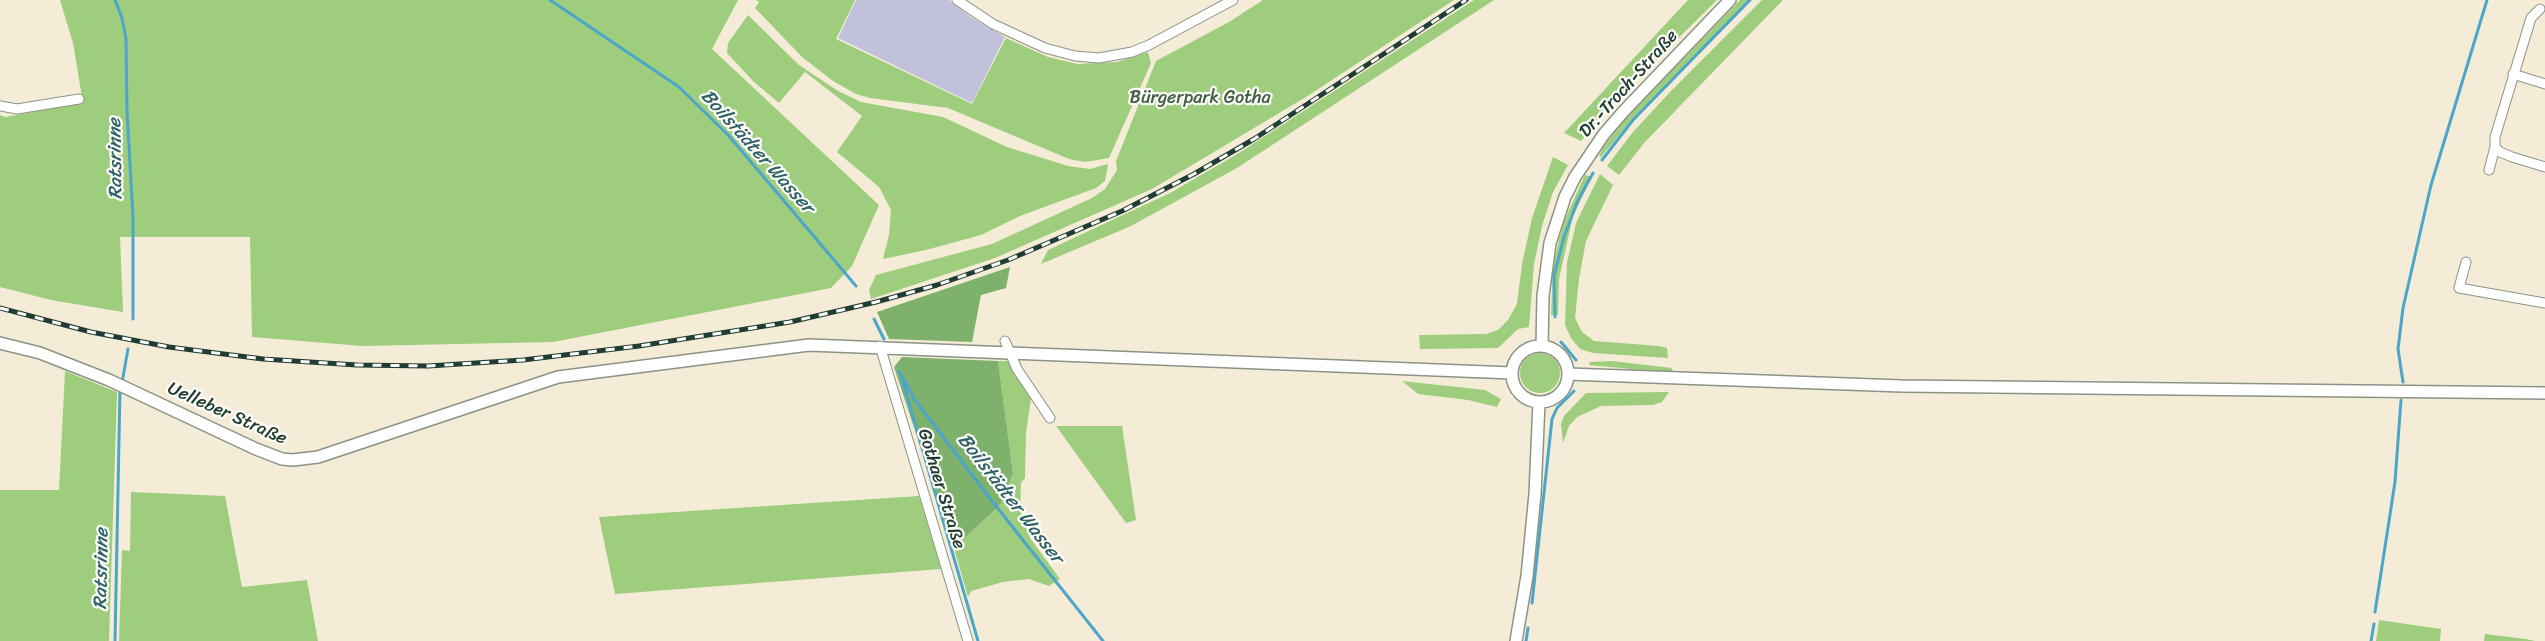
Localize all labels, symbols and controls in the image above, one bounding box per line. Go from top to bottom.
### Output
street label: Dr.-Troch-Straße [1575,26,1683,142]
water label: Boilstädter Wasser [696,86,818,218]
park label: Bürgerpark Gotha [1130,87,1270,109]
water label: Ratsrinne [104,118,128,200]
street label: Uelleber Straße [164,378,290,450]
street label: Gothaer Straße [912,426,970,552]
water label: Boilstädter Wasser [952,430,1068,568]
water label: Ratsrinne [90,528,114,610]

